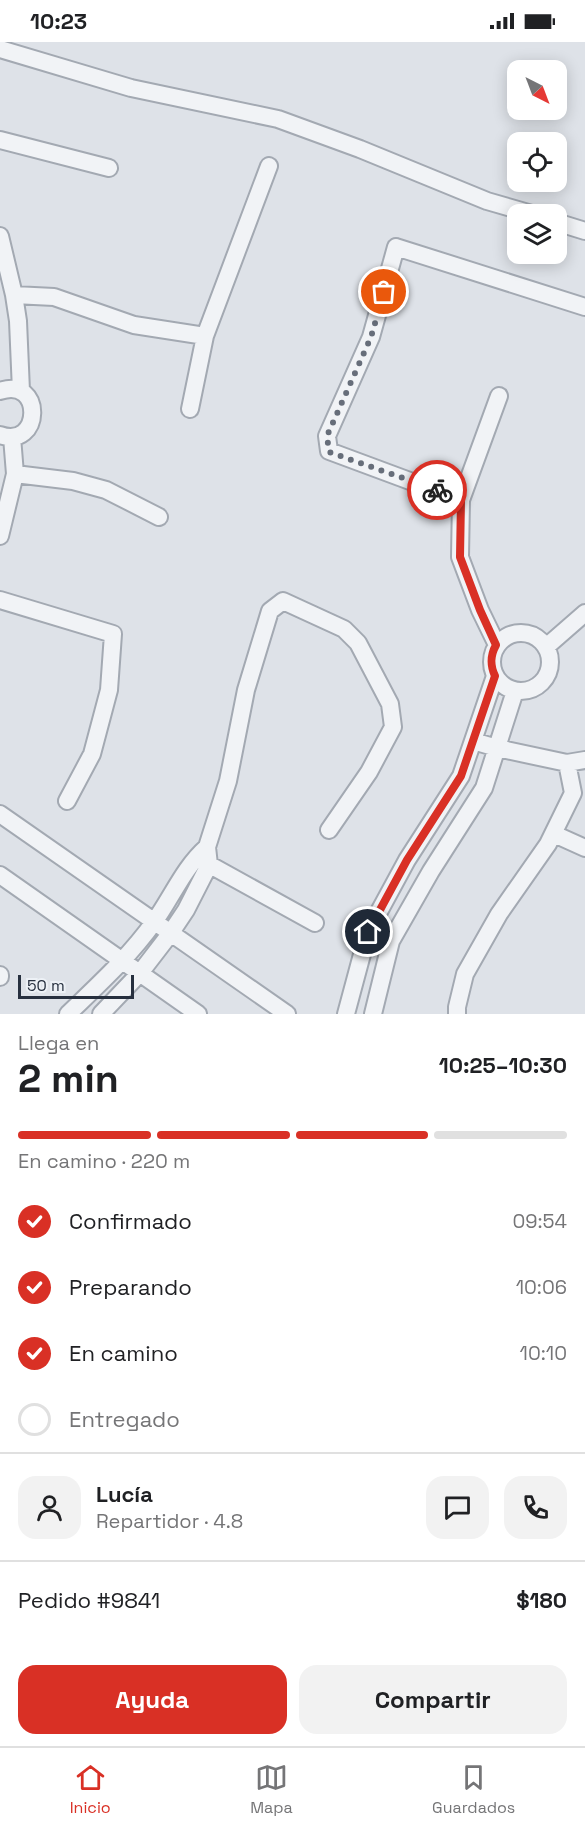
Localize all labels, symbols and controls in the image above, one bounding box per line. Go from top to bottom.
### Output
text: 10:23 [30,7,87,35]
north arrow [507,60,567,120]
map controls [507,60,567,264]
button: locate [507,132,567,192]
button: layers [507,204,567,264]
pin [358,266,409,317]
icon: bag [367,275,400,308]
courier [407,460,467,520]
icon: bike [421,474,454,507]
pin [342,906,393,957]
icon: home [351,915,384,948]
scale bar [18,972,134,1000]
text: 50 m [27,975,65,996]
text: Llega en [18,1030,99,1056]
text: 10:25–10:30 [439,1051,567,1079]
text: 2 min [18,1054,119,1103]
text: En camino · 220 m [18,1148,190,1174]
icon: check [18,1205,51,1238]
text: Confirmado [69,1207,192,1235]
text: 09:54 [512,1208,567,1234]
icon: check [18,1271,51,1304]
text: Preparando [69,1273,192,1301]
text: 10:06 [516,1274,567,1300]
icon: check [18,1337,51,1370]
text: En camino [69,1339,178,1367]
text: 10:10 [520,1340,567,1366]
text: Entregado [69,1405,180,1433]
button: person [18,1476,81,1539]
button: chat [426,1476,489,1539]
button: phone [504,1476,567,1539]
text: Lucía [96,1480,153,1508]
text: Repartidor · 4.8 [96,1508,243,1534]
text: Pedido #9841 [18,1586,160,1614]
text: $180 [516,1586,567,1614]
button: Ayuda [18,1665,287,1734]
button: Compartir [299,1665,567,1734]
tab: Inicio [70,1761,111,1818]
tab: Mapa [250,1761,293,1818]
tab: Guardados [432,1761,515,1818]

